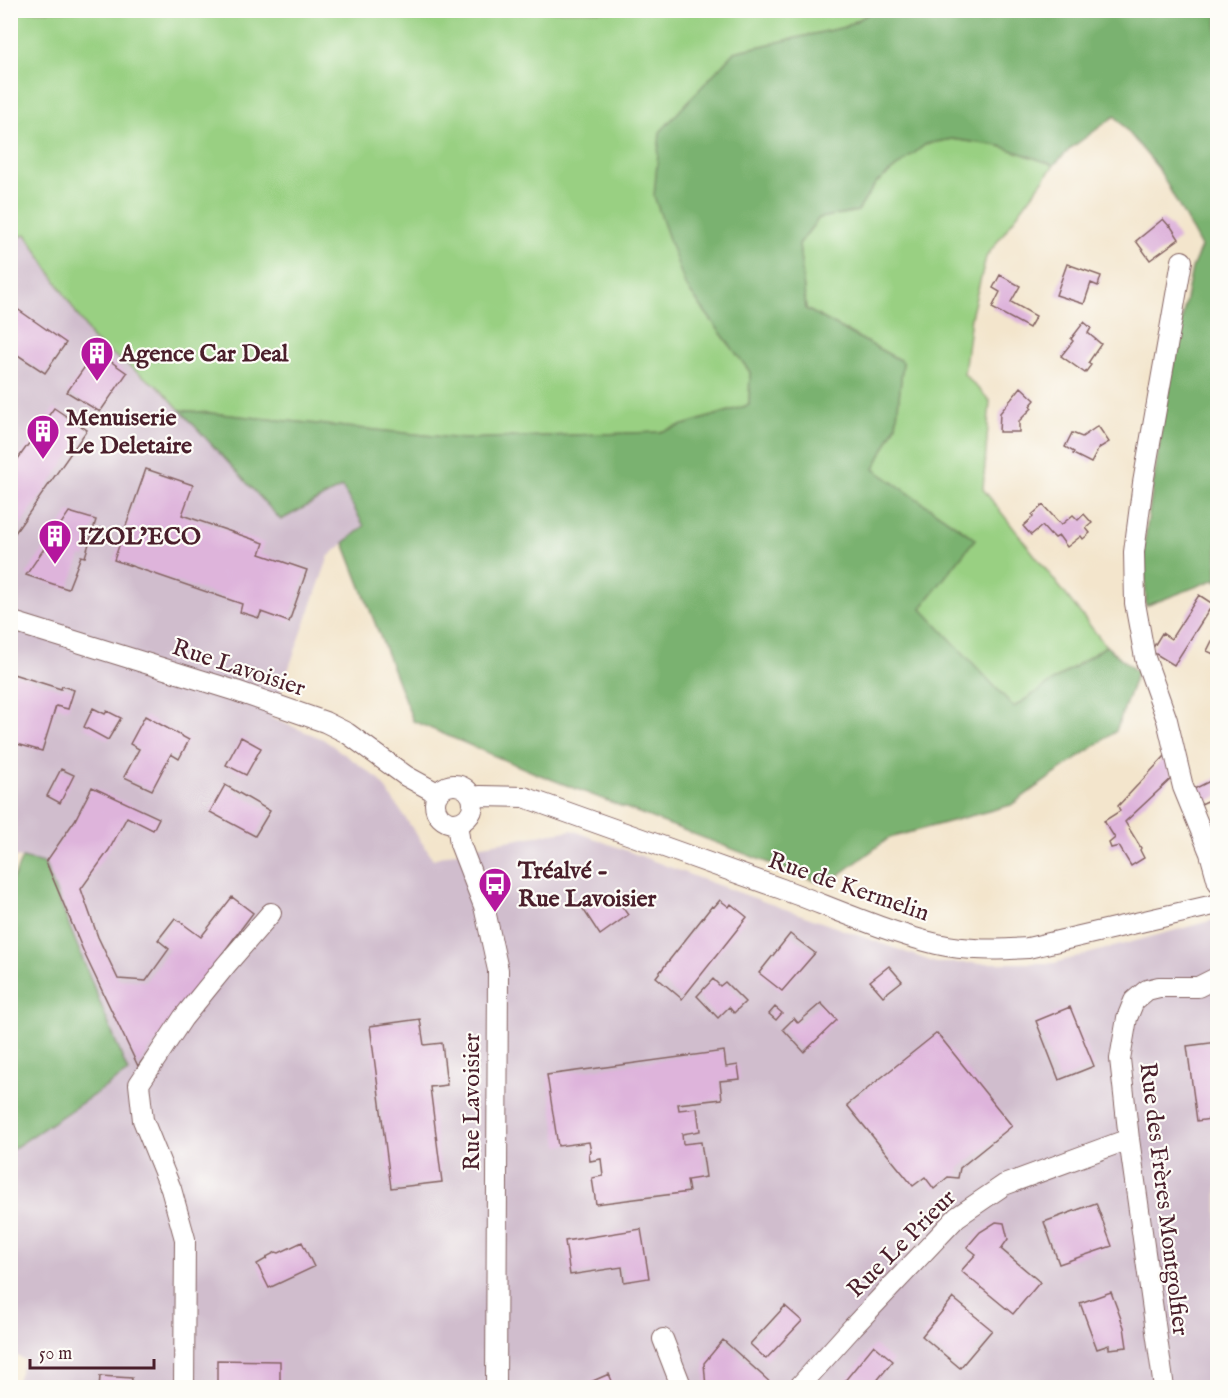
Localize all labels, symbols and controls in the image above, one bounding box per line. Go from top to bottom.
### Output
building icon: Agence Car Deal [79,335,115,382]
place label: Agence Car Deal [119,339,289,370]
place label: Menuiserie Le Deletaire [66,403,192,462]
building icon: Menuiserie Le Deletaire [25,413,61,460]
building icon: IZOL’ECO [37,518,73,565]
place label: IZOL’ECO [78,522,201,553]
street label: Rue Lavoisier [168,632,309,705]
street label: Rue de Kermelin [764,845,933,930]
place label: Tréalvé - Rue Lavoisier [517,856,656,915]
bus stop icon: Tréalvé - Rue Lavoisier [477,866,513,913]
street label: Rue Lavoisier [457,1033,488,1171]
street label: Rue des Frères Montgolfier [1131,1061,1196,1338]
street label: Rue Le Prieur [841,1183,963,1305]
scale bar [30,1332,154,1370]
text: 50 m [39,1343,72,1366]

